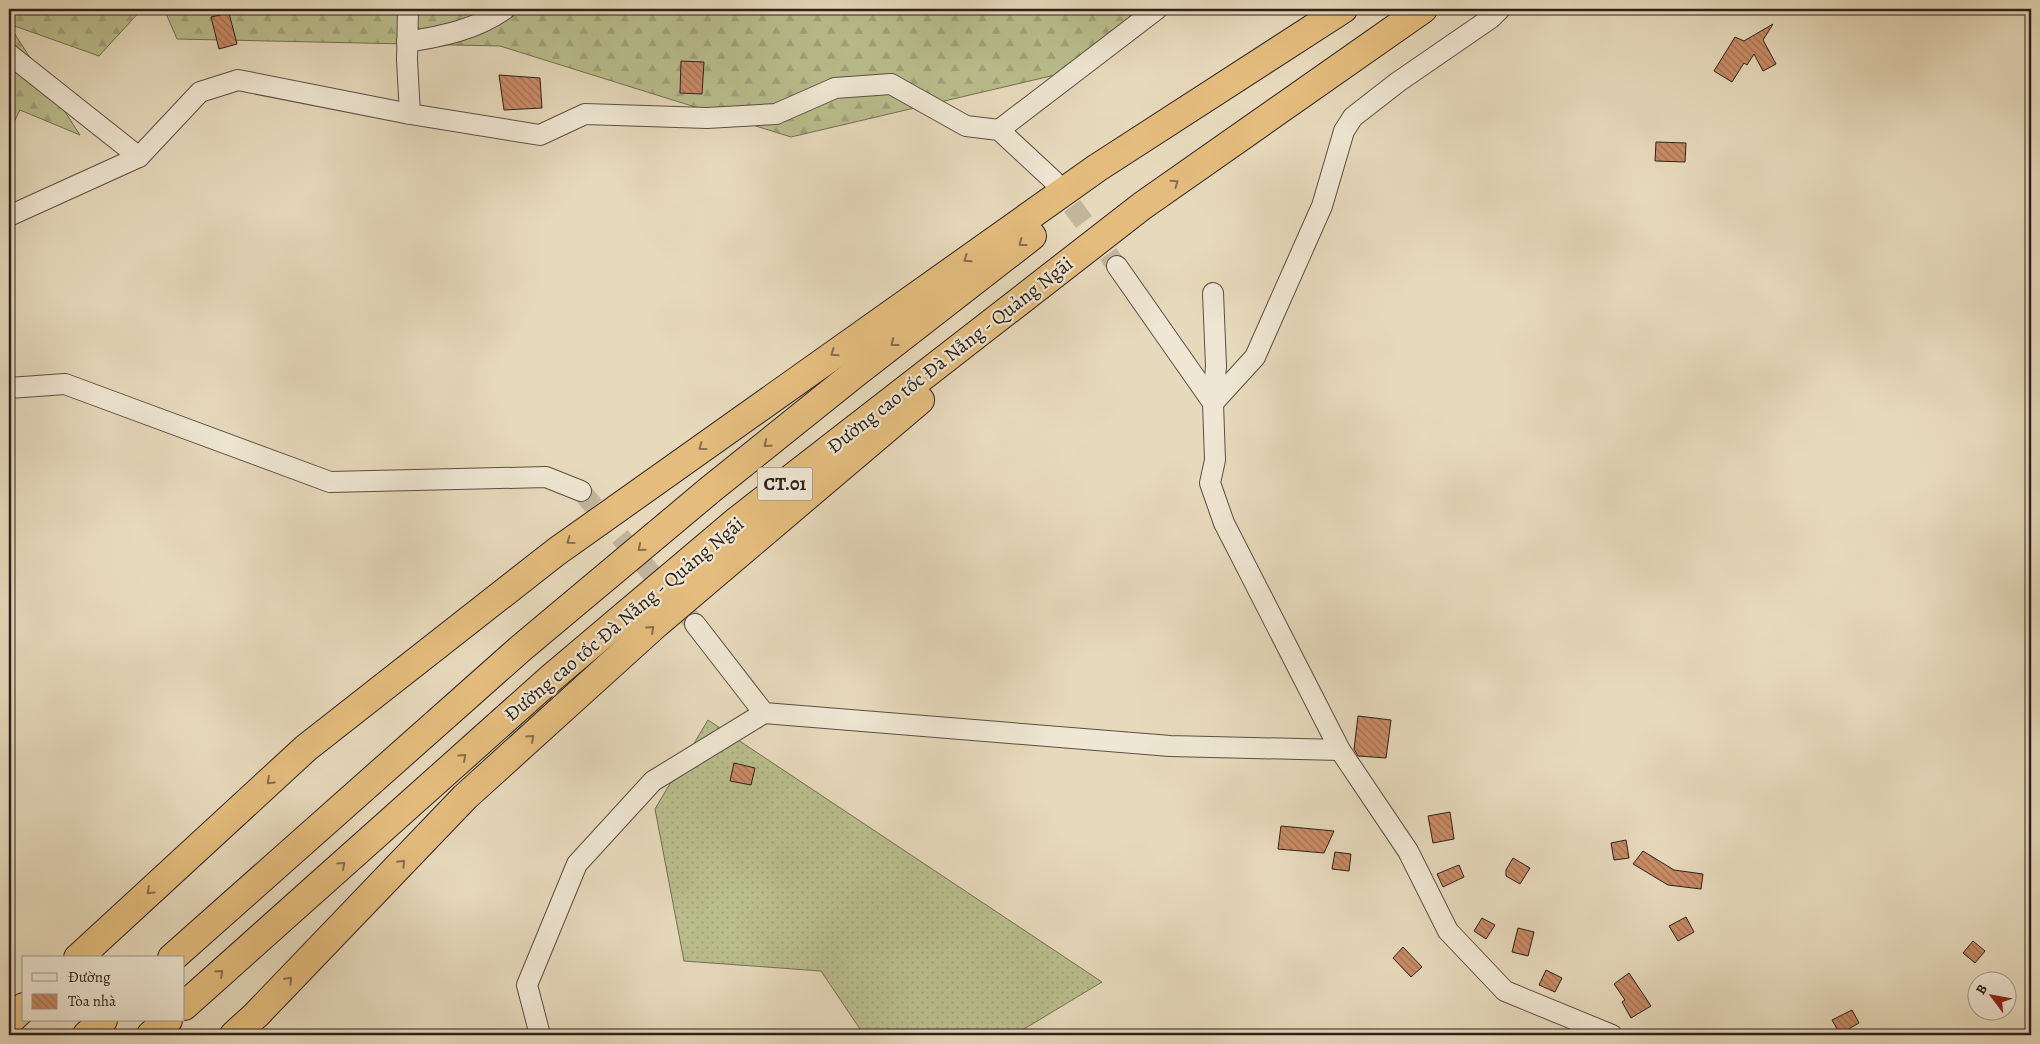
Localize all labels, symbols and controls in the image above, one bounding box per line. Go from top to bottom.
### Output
one-way arrow [1169,180,1179,189]
one-way arrow [1019,238,1028,246]
street label: Đường cao tốc Đà Nẵng - Quảng Ngãi [821,250,1079,460]
one-way arrow [964,253,973,262]
one-way arrow [890,337,900,346]
one-way arrow [831,347,840,356]
one-way arrow [764,439,773,447]
one-way arrow [698,441,708,450]
road number: CT.01 [758,468,812,500]
street label: Đường cao tốc Đà Nẵng - Quảng Ngãi [498,511,750,727]
one-way arrow [567,536,576,544]
one-way arrow [638,542,647,550]
one-way arrow [646,625,655,634]
one-way arrow [525,734,534,743]
one-way arrow [457,754,466,763]
one-way arrow [266,775,275,784]
one-way arrow [396,859,405,868]
one-way arrow [336,862,345,871]
one-way arrow [147,885,156,894]
legend [22,956,185,1022]
text: Đường [68,967,111,987]
one-way arrow [215,970,224,979]
north arrow [1968,972,2018,1022]
one-way arrow [283,977,292,986]
text: B [1971,980,1992,998]
text: Tòa nhà [68,991,116,1011]

